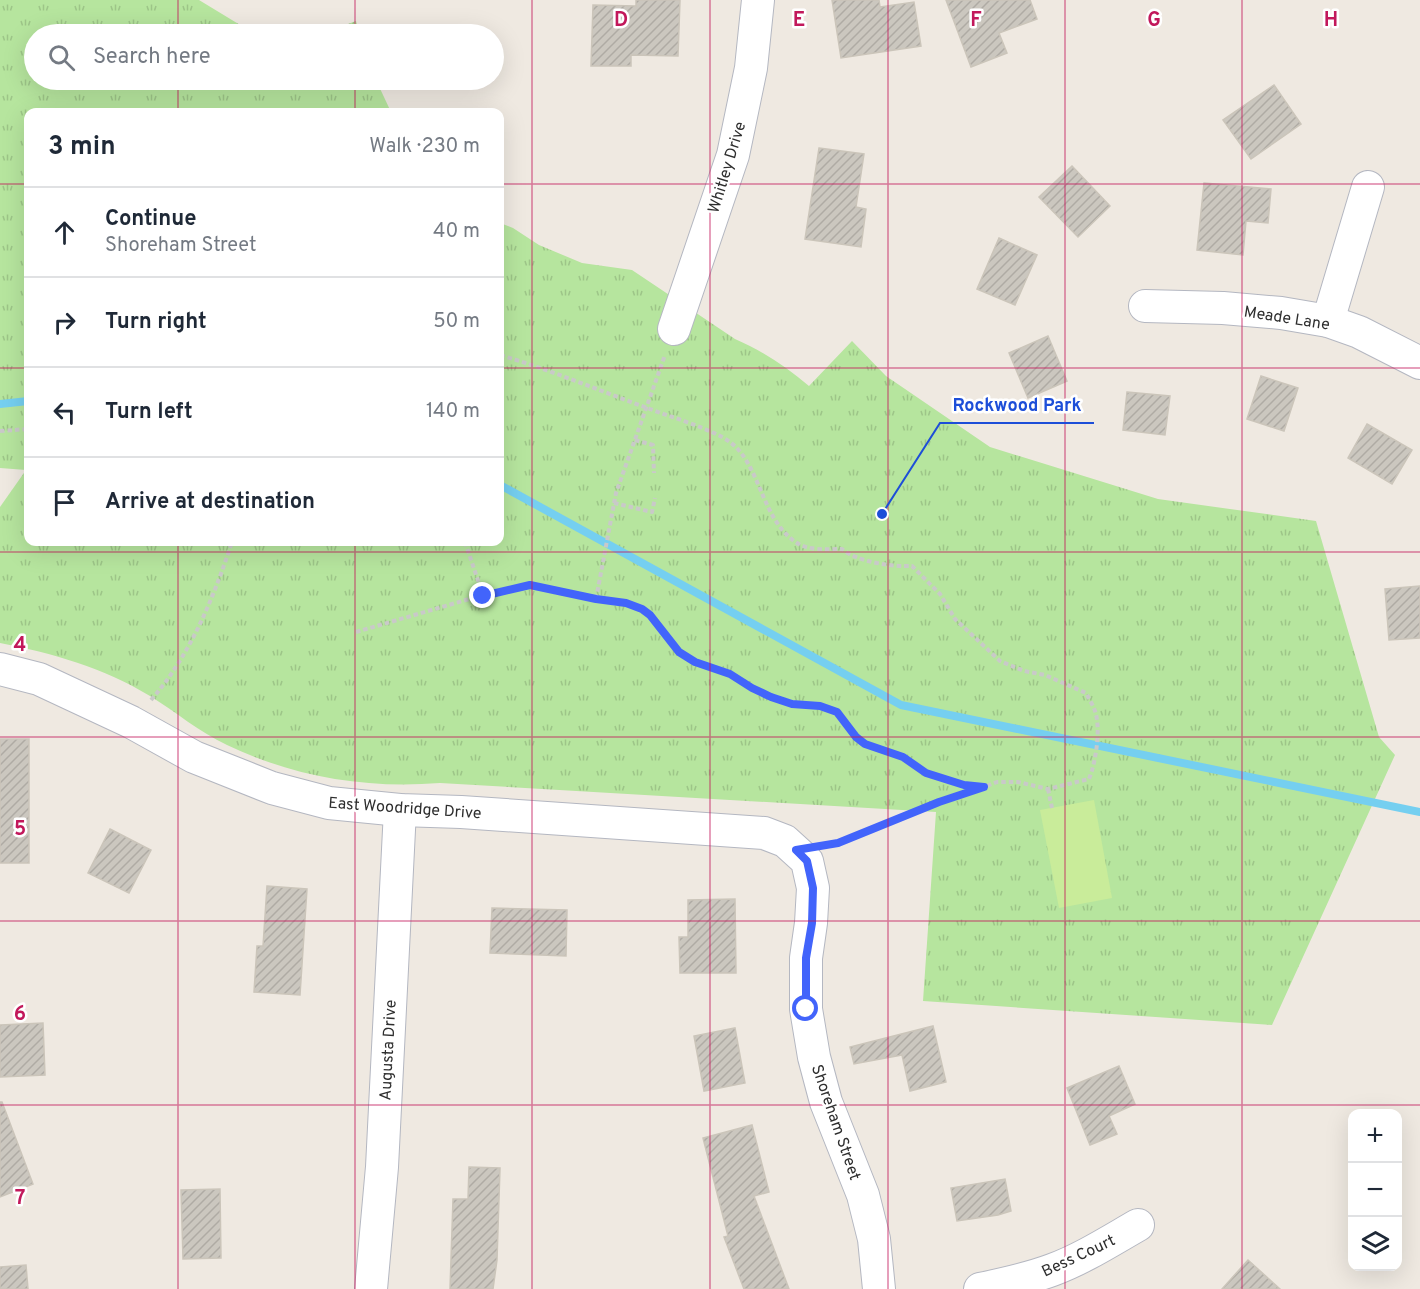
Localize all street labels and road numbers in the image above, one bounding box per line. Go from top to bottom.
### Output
street label: Whitley Drive [704,119,751,216]
street label: Meade Lane [1242,302,1331,336]
street label: East Woodridge Drive [328,794,482,824]
street label: Augusta Drive [376,999,402,1101]
street label: Shoreham Street [806,1062,864,1183]
street label: Bess Court [1039,1231,1119,1283]

